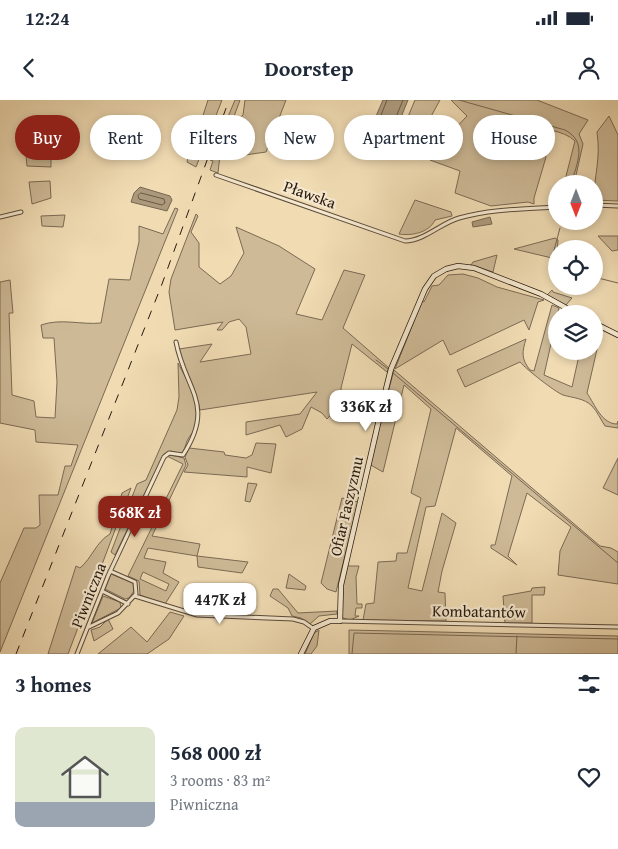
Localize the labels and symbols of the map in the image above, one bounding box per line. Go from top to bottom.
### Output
street label: Pławska [281,173,340,215]
north arrow [548,175,602,230]
pin: 336K zł [320,390,412,432]
street label: Ofiar Faszyzmu [323,453,369,558]
pin: 568K zł [89,496,181,538]
street label: Piwniczna [64,558,112,631]
pin: 447K zł [174,582,266,625]
street label: Kombatantów [432,598,527,624]

